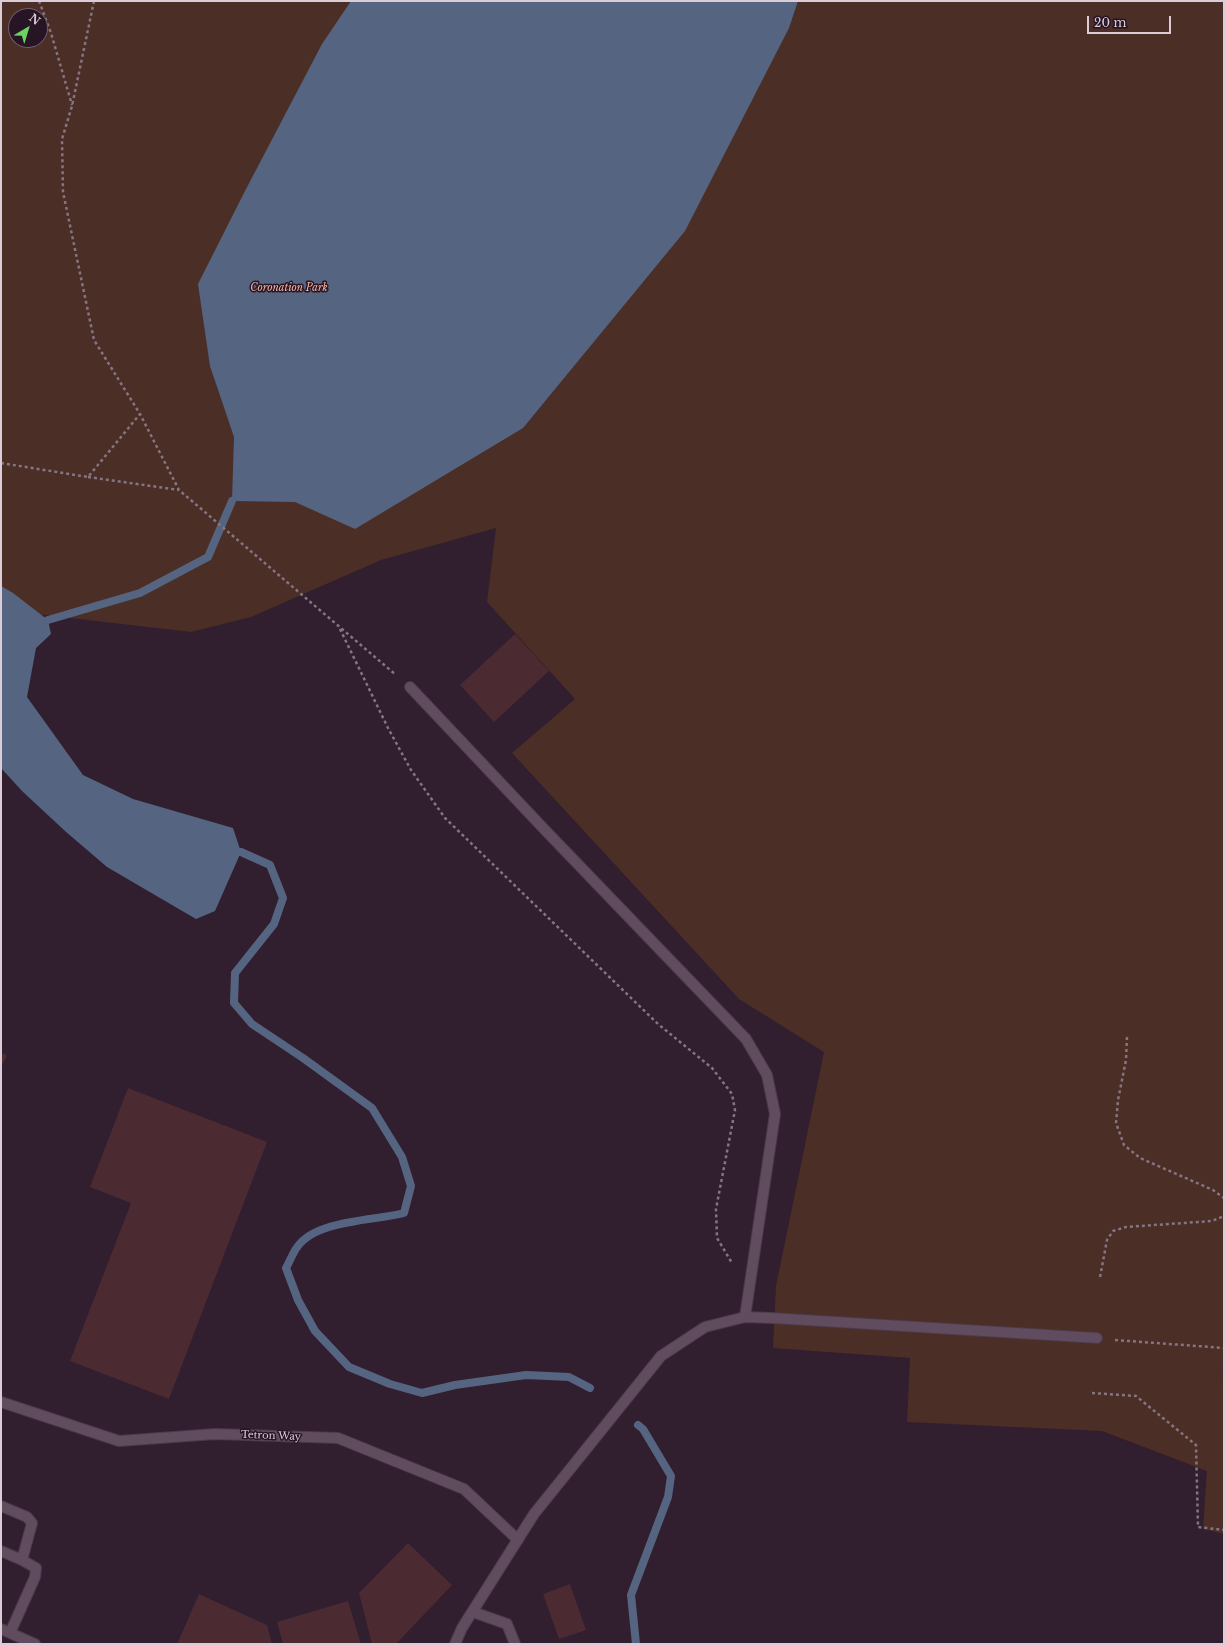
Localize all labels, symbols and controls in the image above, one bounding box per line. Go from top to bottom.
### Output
north arrow [8,8,48,48]
scale bar [1089,8,1173,34]
text: N [26,11,43,28]
text: 20 m [1094,15,1126,30]
park label: Coronation Park [250,282,328,294]
street label: Tetron Way [241,1429,301,1443]

